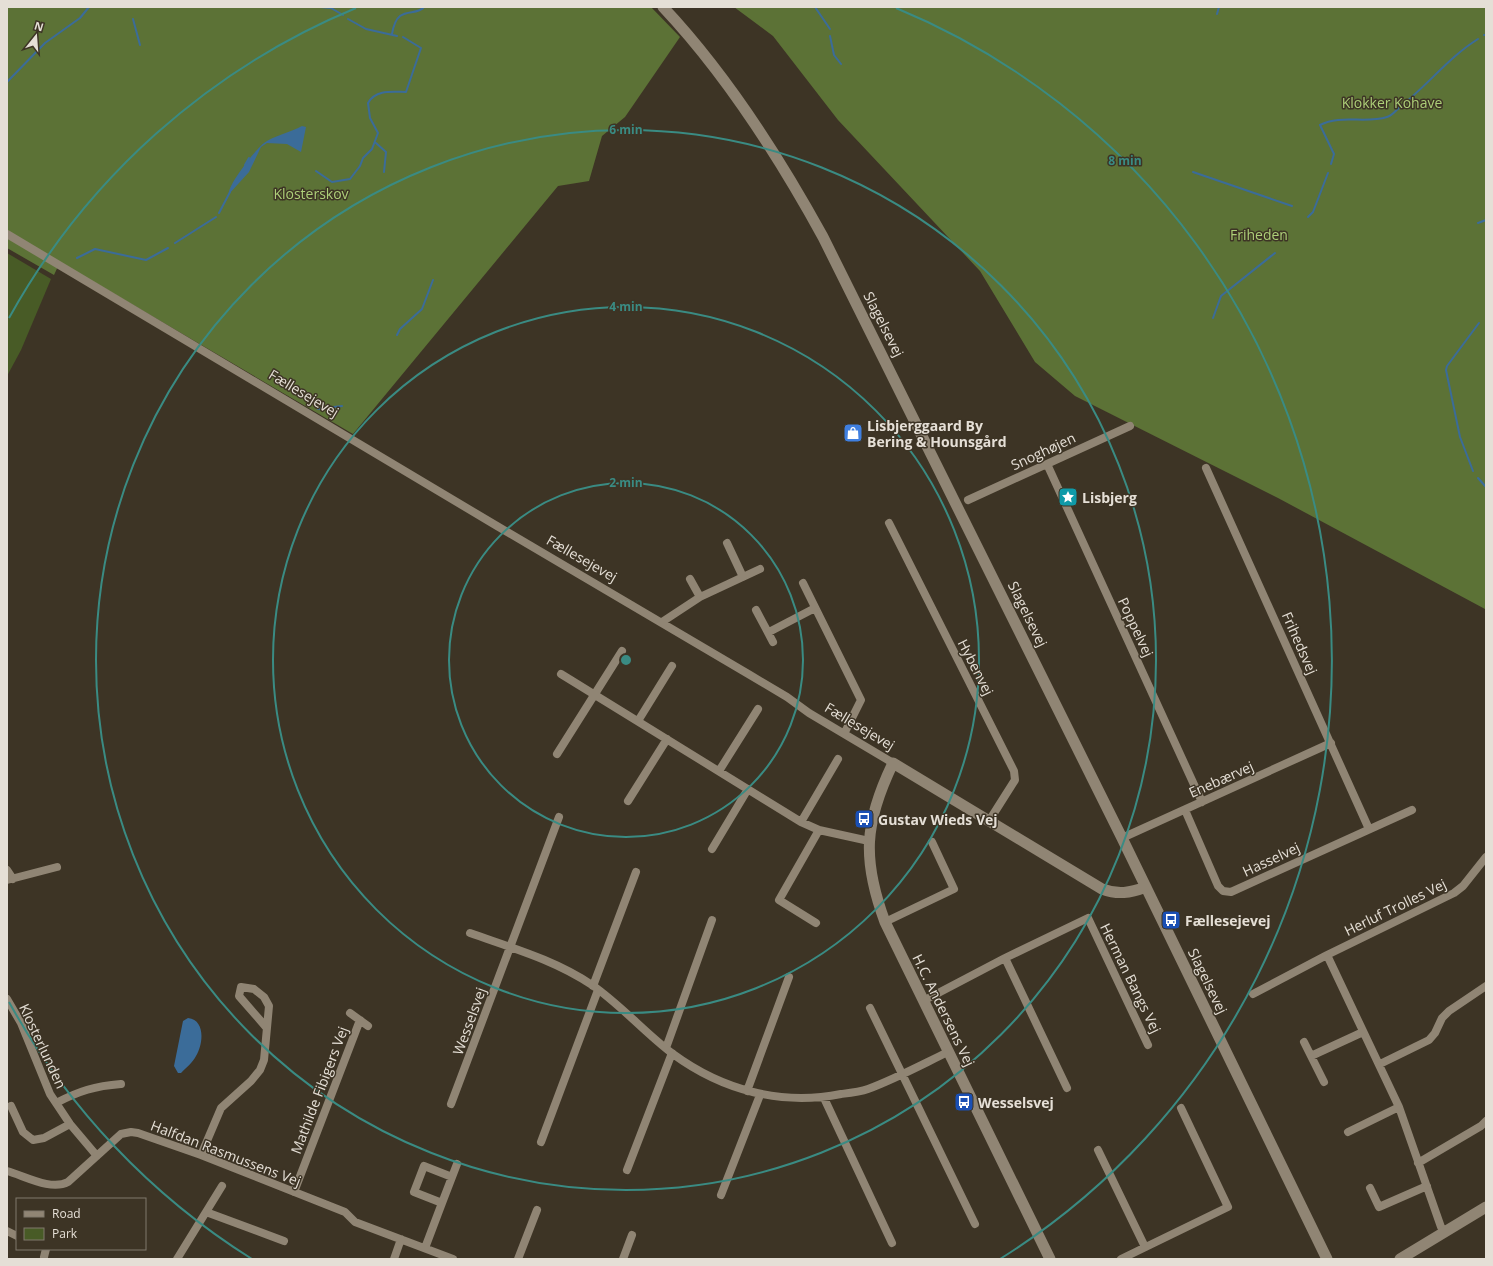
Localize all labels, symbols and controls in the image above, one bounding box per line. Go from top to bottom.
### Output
north arrow [16,16,56,56]
text: N [33,17,46,34]
park label: Klokker Kohave [1342,93,1442,112]
text: 6 min [609,121,643,138]
text: 8 min [1108,152,1142,169]
park label: Klosterskov [273,184,349,203]
park label: Friheden [1230,225,1288,244]
street label: Slagelsevej [859,288,909,360]
text: 4 min [609,298,643,315]
street label: Fællesejevej [265,365,343,421]
place label: Lisbjerggaard By Bering & Hounsgård [867,416,1007,451]
shop icon: Lisbjerggaard By Bering & Hounsgård [842,422,864,444]
street label: Snoghøjen [1008,428,1078,474]
text: 2 min [609,474,643,491]
place icon: Lisbjerg [1057,486,1079,508]
place label: Lisbjerg [1082,488,1137,507]
street label: Fællesejevej [543,530,621,586]
street label: Slagelsevej [1004,578,1052,650]
street label: Poppelvej [1114,594,1158,660]
street label: Frihedsvej [1278,609,1322,677]
street label: Hybenvej [954,636,998,698]
centre of rings [619,653,633,667]
street label: Fællesejevej [821,698,899,754]
street label: Enebærvej [1186,756,1256,802]
bus stop icon: Gustav Wieds Vej [853,808,875,830]
place label: Gustav Wieds Vej [878,810,998,829]
street label: Hasselvej [1239,837,1303,881]
street label: Herluf Trolles Vej [1341,874,1449,940]
bus stop icon: Fællesejevej [1160,909,1182,931]
place label: Fællesejevej [1185,911,1271,930]
street label: Herman Bangs Vej [1096,920,1166,1036]
street label: Slagelsevej [1184,945,1232,1017]
street label: H.C. Andersens Vej [909,951,979,1069]
street label: Wesselsvej [448,985,490,1057]
street label: Klosterlunden [15,1001,71,1091]
street label: Mathilde Fibigers Vej [286,1023,352,1157]
bus stop icon: Wesselsvej [953,1091,975,1113]
place label: Wesselsvej [978,1093,1054,1112]
street label: Halfdan Rasmussens Vej [148,1116,304,1190]
legend [16,1198,146,1250]
text: Road [52,1205,81,1222]
text: Park [52,1225,78,1242]

